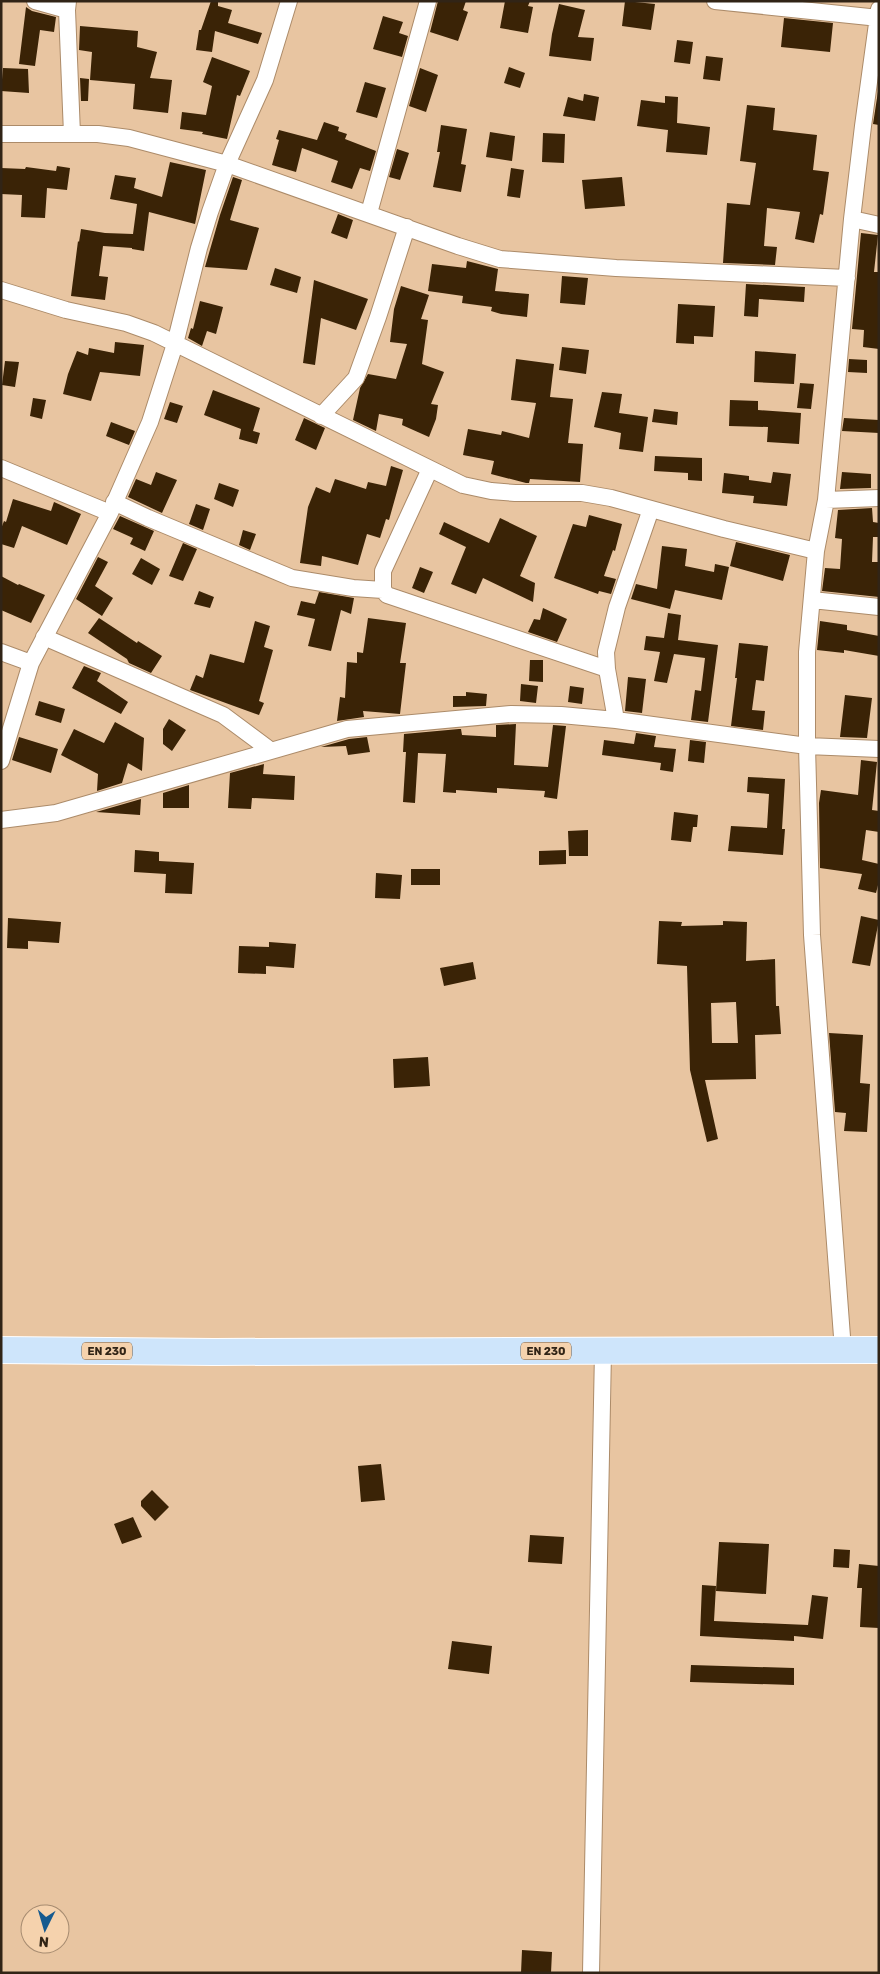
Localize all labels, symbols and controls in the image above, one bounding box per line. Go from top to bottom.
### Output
road number: EN 230 [82,1342,132,1360]
road number: EN 230 [521,1342,571,1360]
north arrow [20,1904,70,1954]
text: N [38,1933,50,1950]

